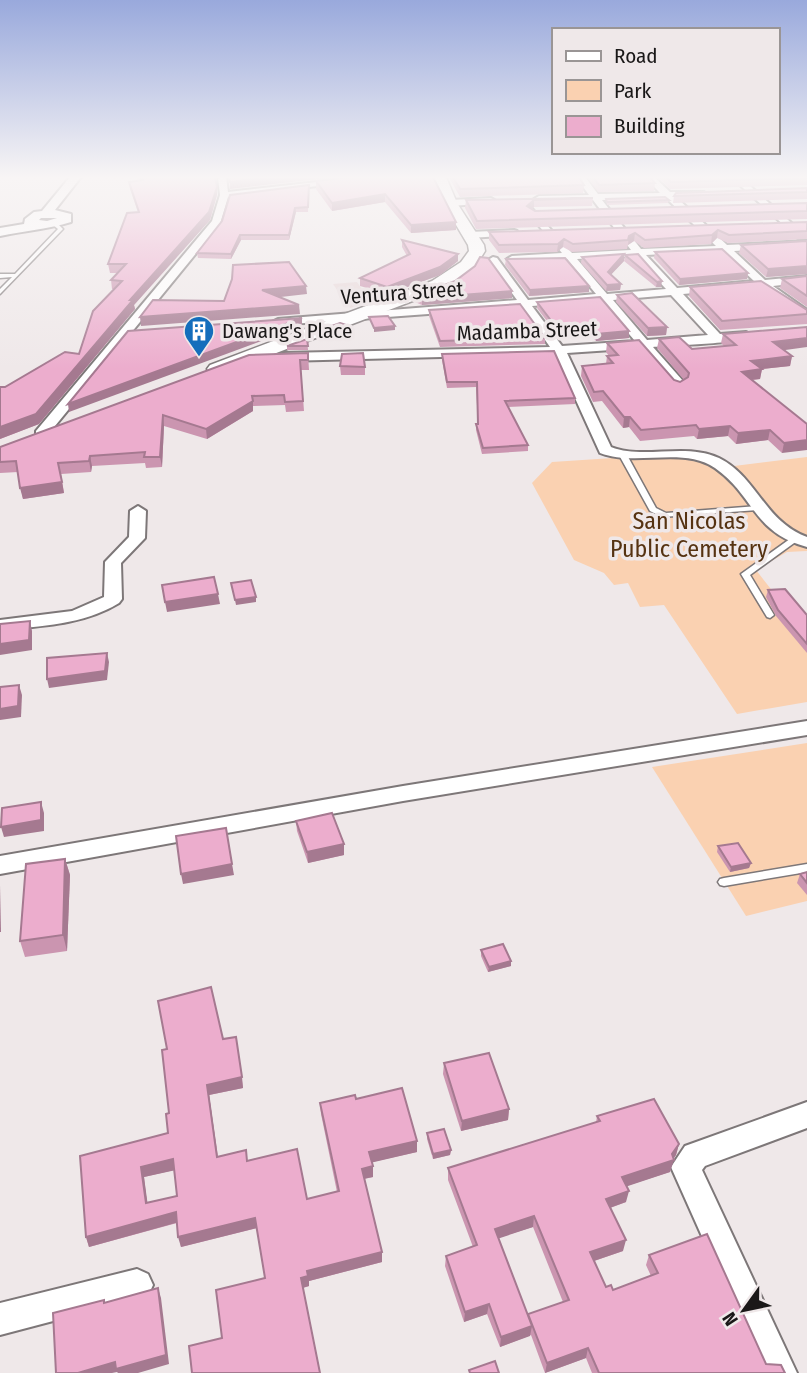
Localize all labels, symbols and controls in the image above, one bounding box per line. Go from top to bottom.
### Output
legend [552,28,779,154]
text: Road [614,43,658,69]
text: Park [614,78,652,104]
text: Building [614,113,685,139]
street label: Ventura Street [340,276,464,310]
building icon: Dawang's Place [182,314,216,358]
street label: Madamba Street [456,316,598,346]
place label: Dawang's Place [222,318,352,344]
park label: San Nicolas Public Cemetery [610,507,768,563]
north arrow [709,1275,779,1345]
text: N [717,1308,743,1330]

